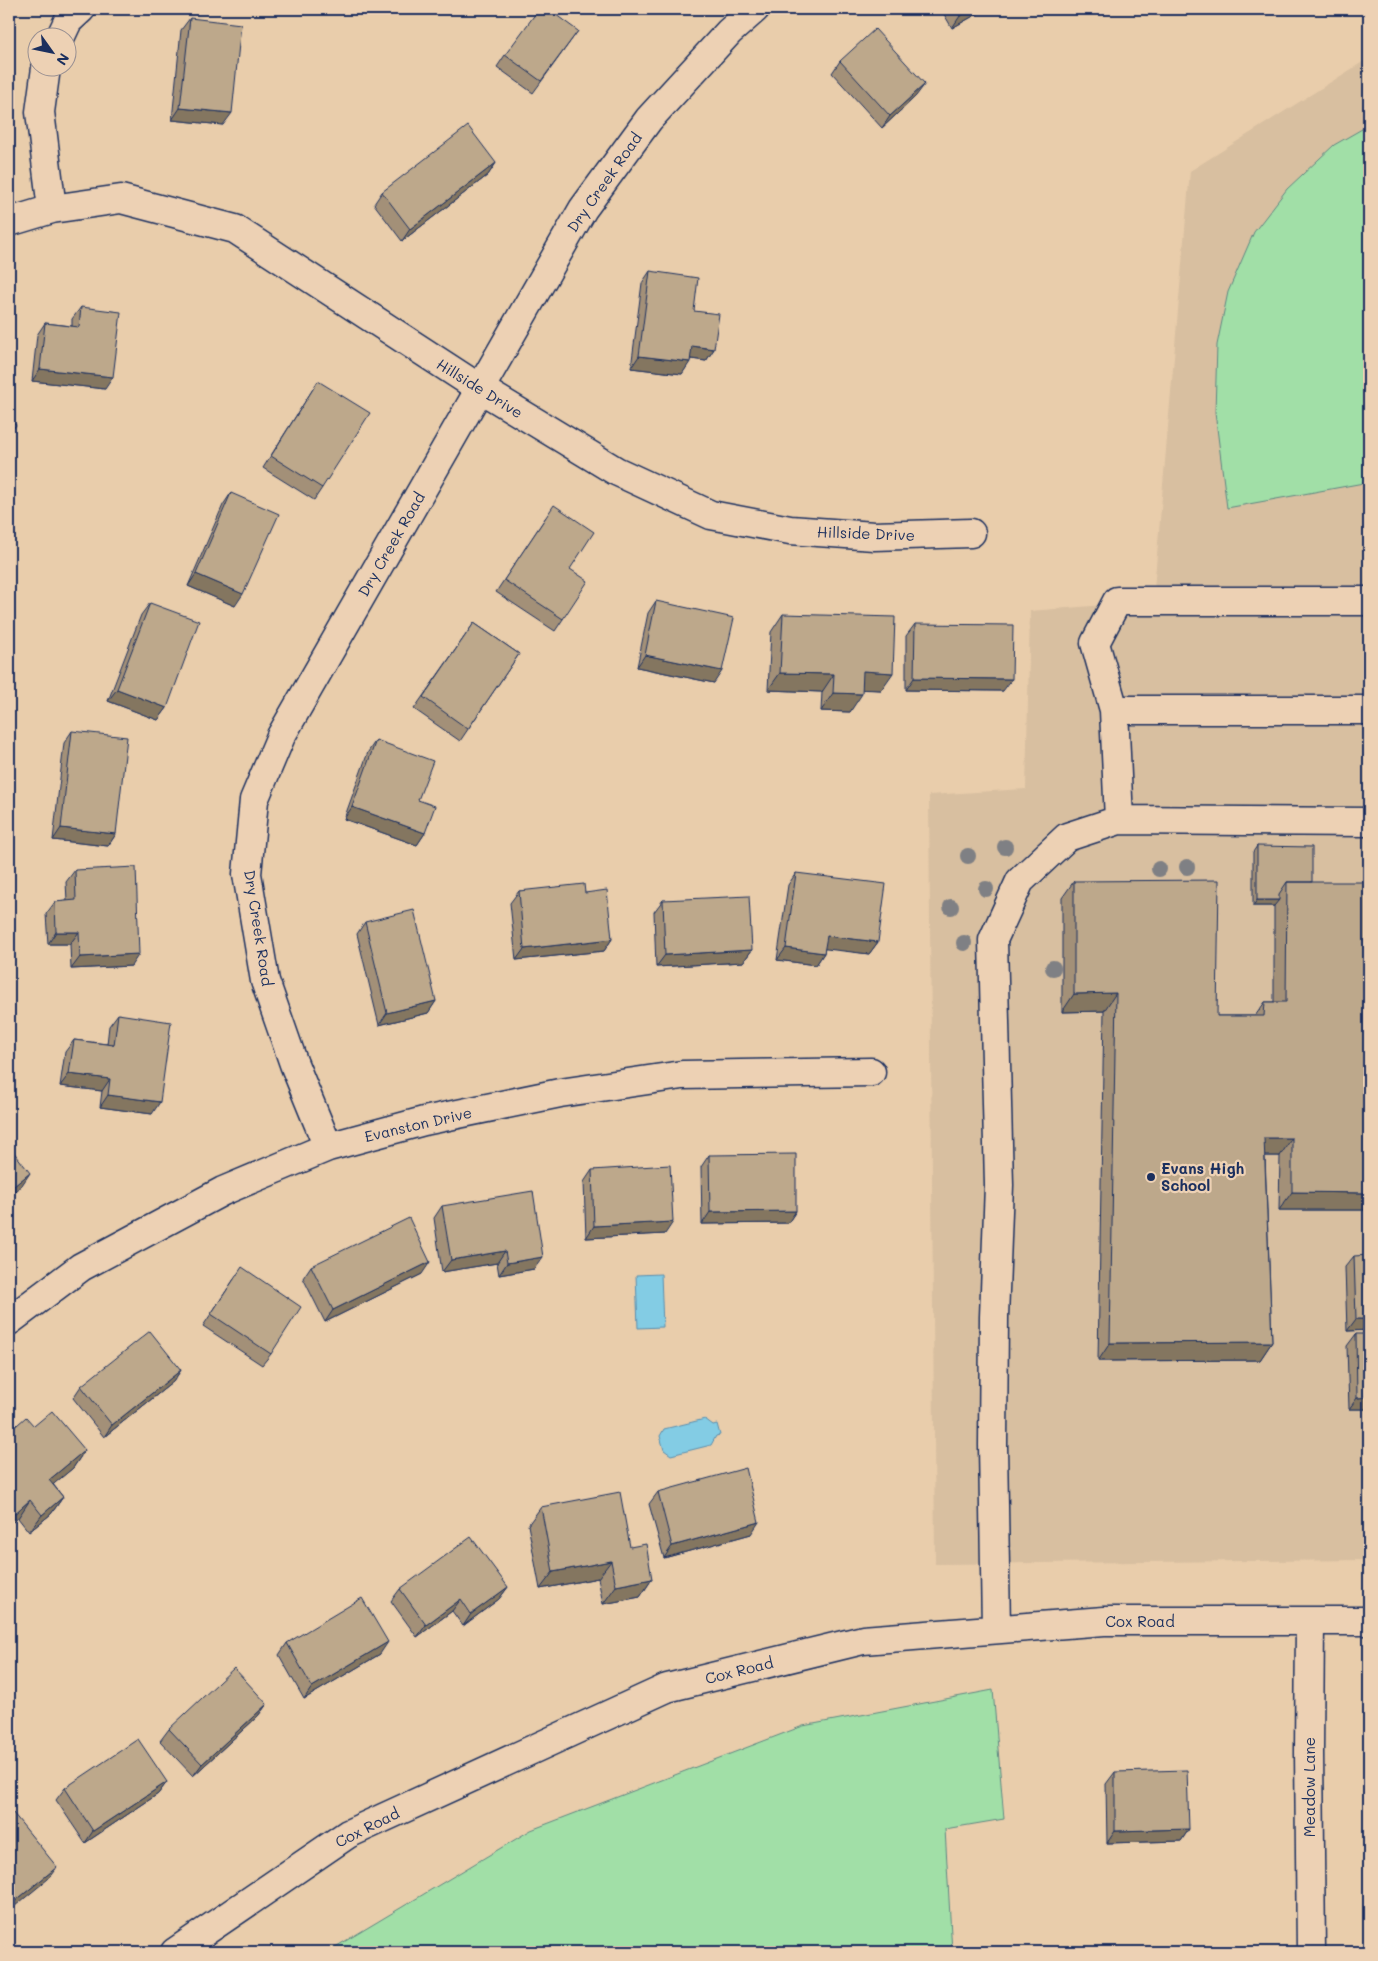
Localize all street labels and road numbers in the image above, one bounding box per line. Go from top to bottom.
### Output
street label: Dry Creek Road [562,128,646,236]
street label: Hillside Drive [433,354,527,422]
street label: Dry Creek Road [353,488,429,600]
street label: Hillside Drive [817,521,915,545]
street label: Dry Creek Road [240,868,278,988]
street label: Evanston Drive [362,1102,474,1146]
street label: Cox Road [1105,1611,1175,1631]
street label: Cox Road [703,1652,775,1688]
street label: Meadow Lane [1299,1737,1319,1837]
street label: Cox Road [332,1802,402,1852]

